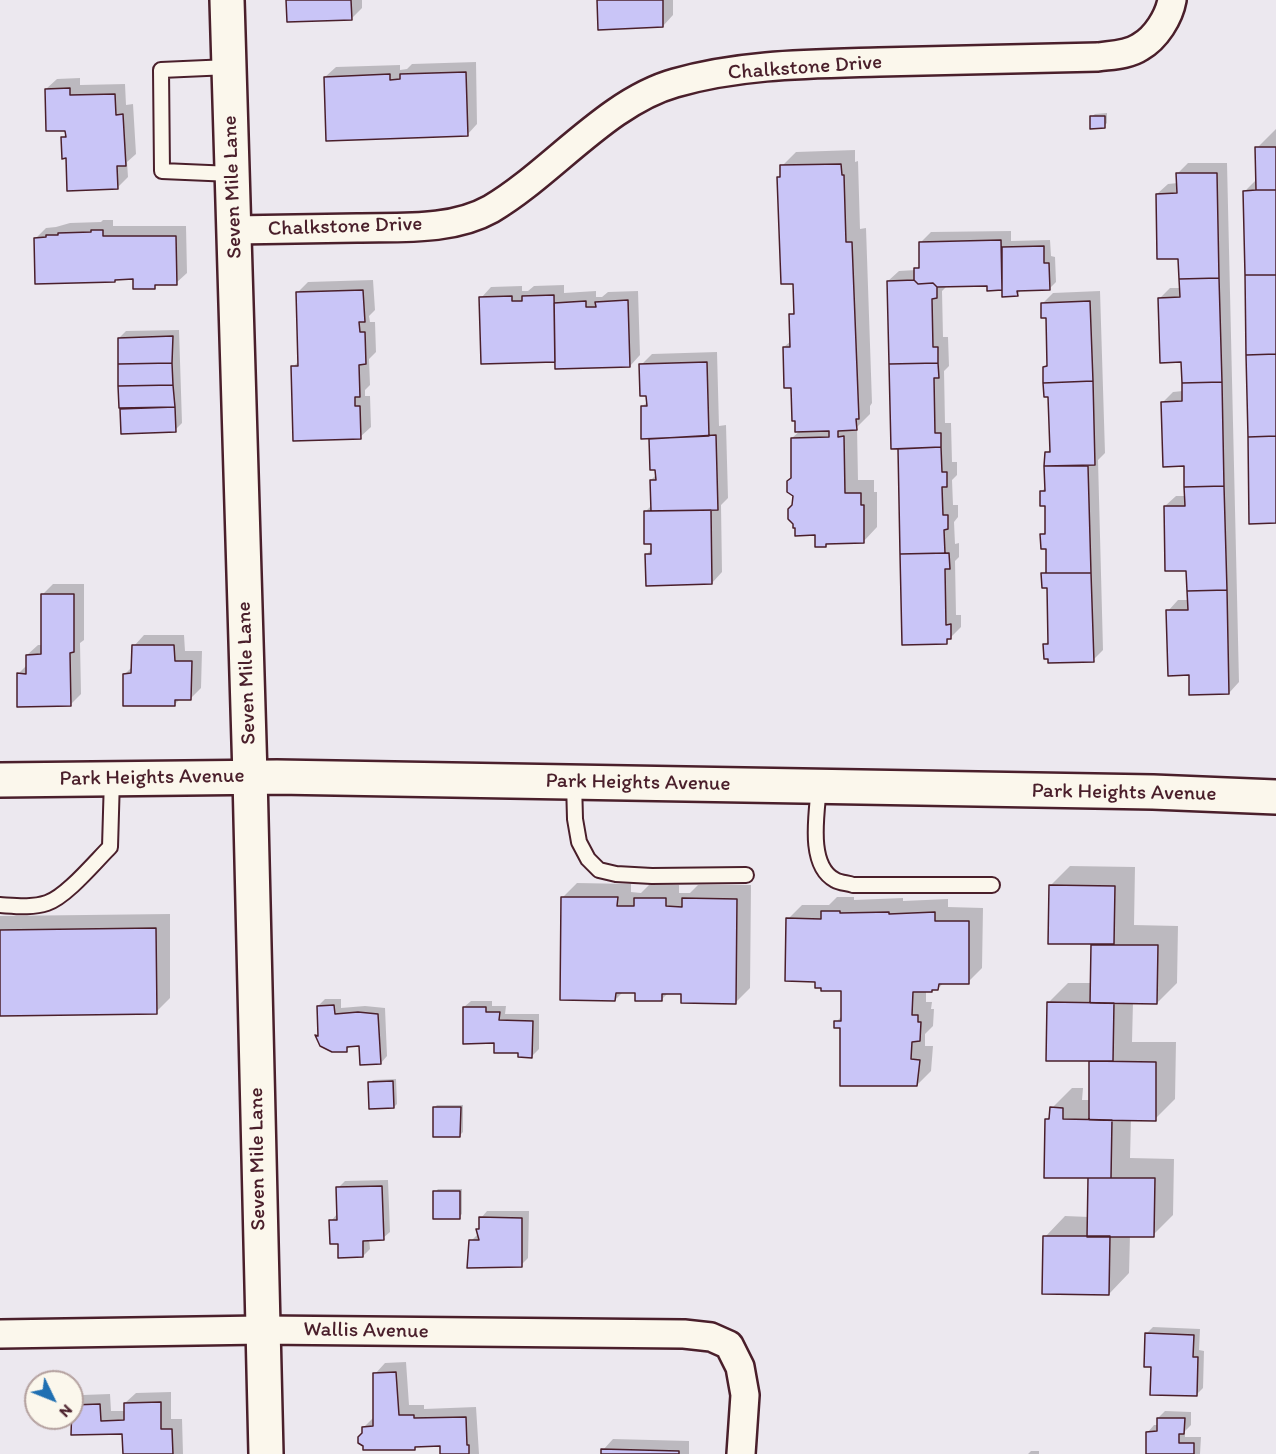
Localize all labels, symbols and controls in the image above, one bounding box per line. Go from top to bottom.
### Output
street label: Chalkstone Drive [727,50,883,86]
street label: Seven Mile Lane [218,115,248,259]
street label: Chalkstone Drive [267,212,423,242]
street label: Seven Mile Lane [232,601,262,745]
street label: Park Heights Avenue [59,764,245,792]
street label: Park Heights Avenue [545,769,731,797]
street label: Park Heights Avenue [1031,779,1217,807]
street label: Seven Mile Lane [244,1087,272,1231]
street label: Wallis Avenue [303,1317,429,1345]
north arrow [24,1370,84,1430]
text: N [55,1401,77,1422]

